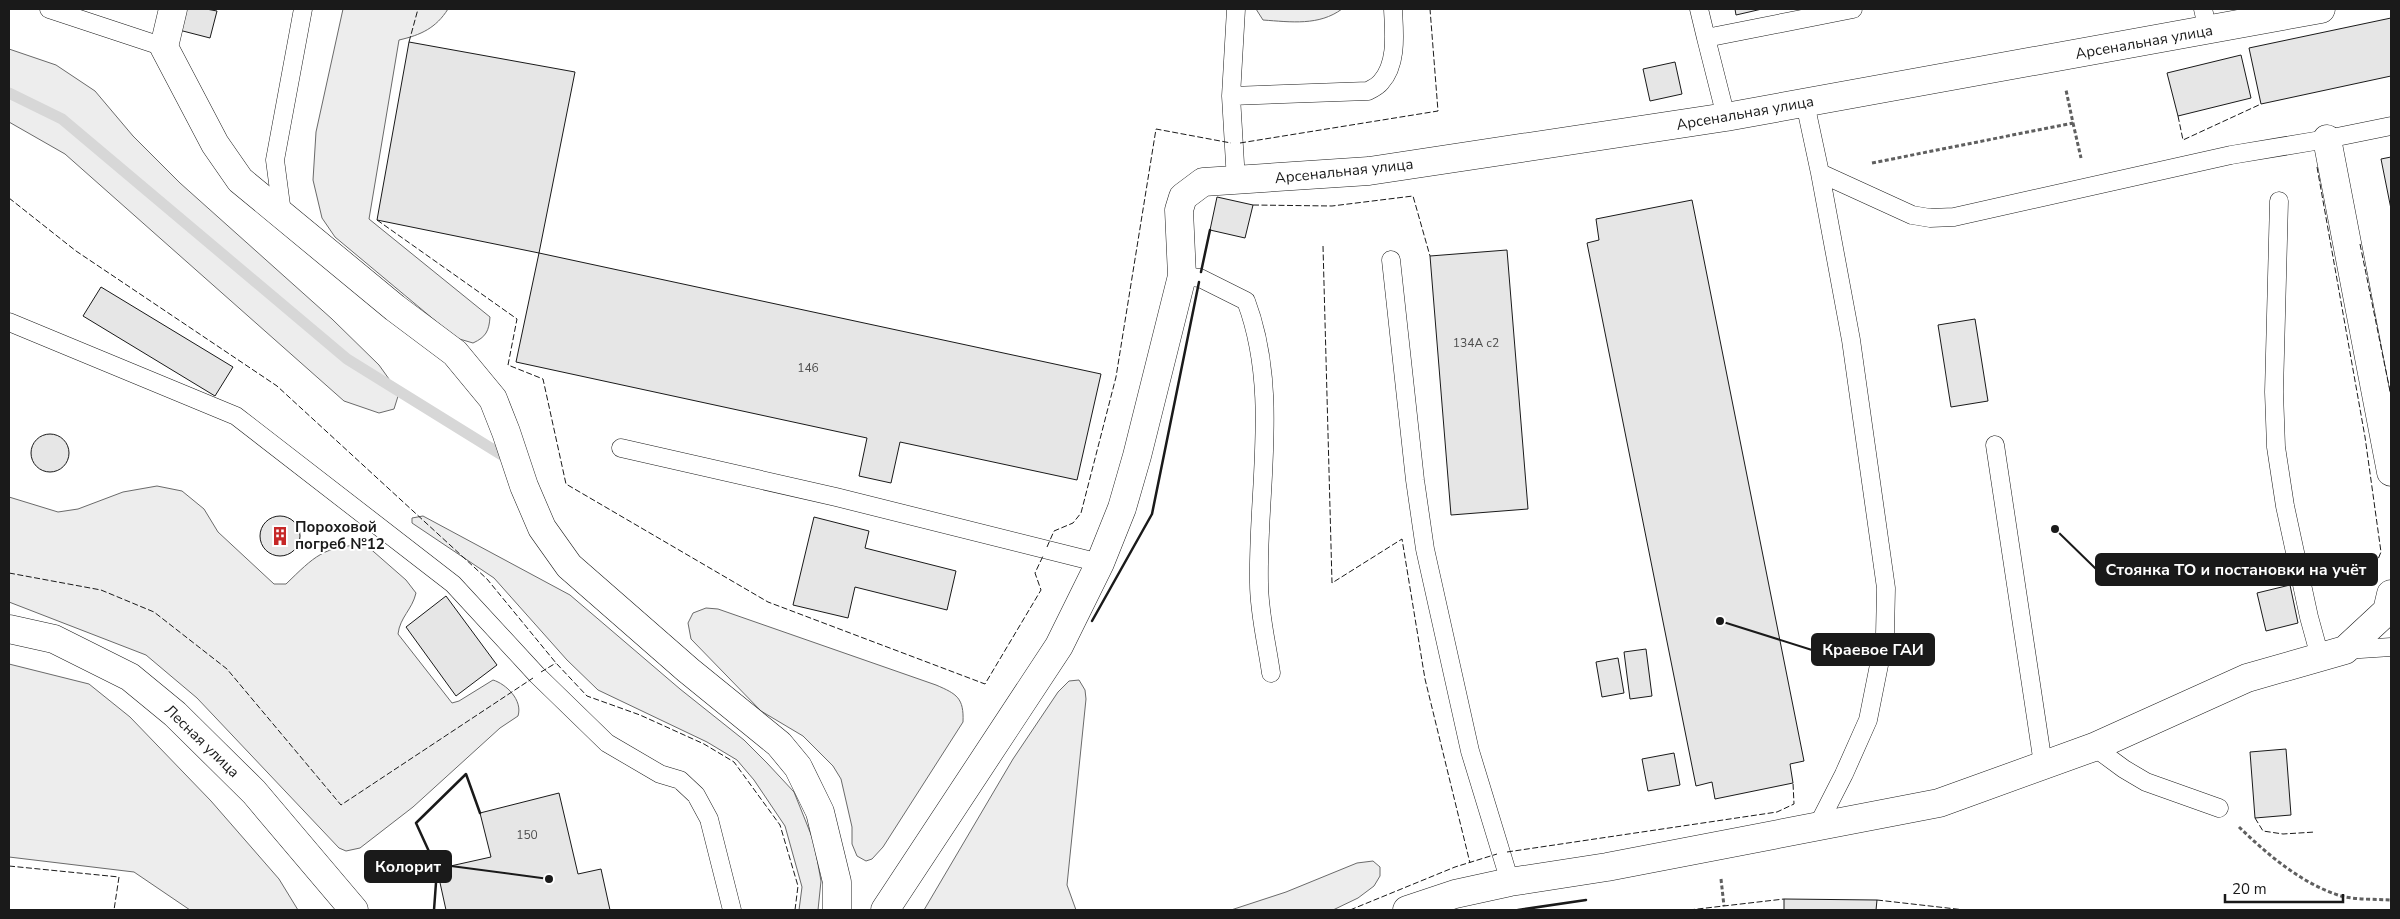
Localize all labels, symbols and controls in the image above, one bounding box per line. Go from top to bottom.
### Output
street label: Арсенальная улица [2074,20,2214,64]
street label: Арсенальная улица [1675,91,1815,135]
street label: Арсенальная улица [1274,154,1414,188]
house number: 134А с2 [1453,335,1499,351]
house number: 146 [797,360,819,376]
place label: Пороховой погреб №12 [295,517,385,554]
building icon: Пороховой погреб №12 [269,525,291,547]
callout: Стоянка ТО и постановки на учёт [2096,554,2377,585]
text: Стоянка ТО и постановки на учёт [2106,559,2367,581]
callout: Краевое ГАИ [1812,634,1934,665]
text: Краевое ГАИ [1822,639,1924,661]
street label: Лесная улица [160,700,244,782]
house number: 150 [516,827,538,843]
callout: Колорит [365,851,451,882]
text: Колорит [375,856,441,878]
scale bar [2225,872,2342,904]
text: 20 m [2232,879,2267,899]

